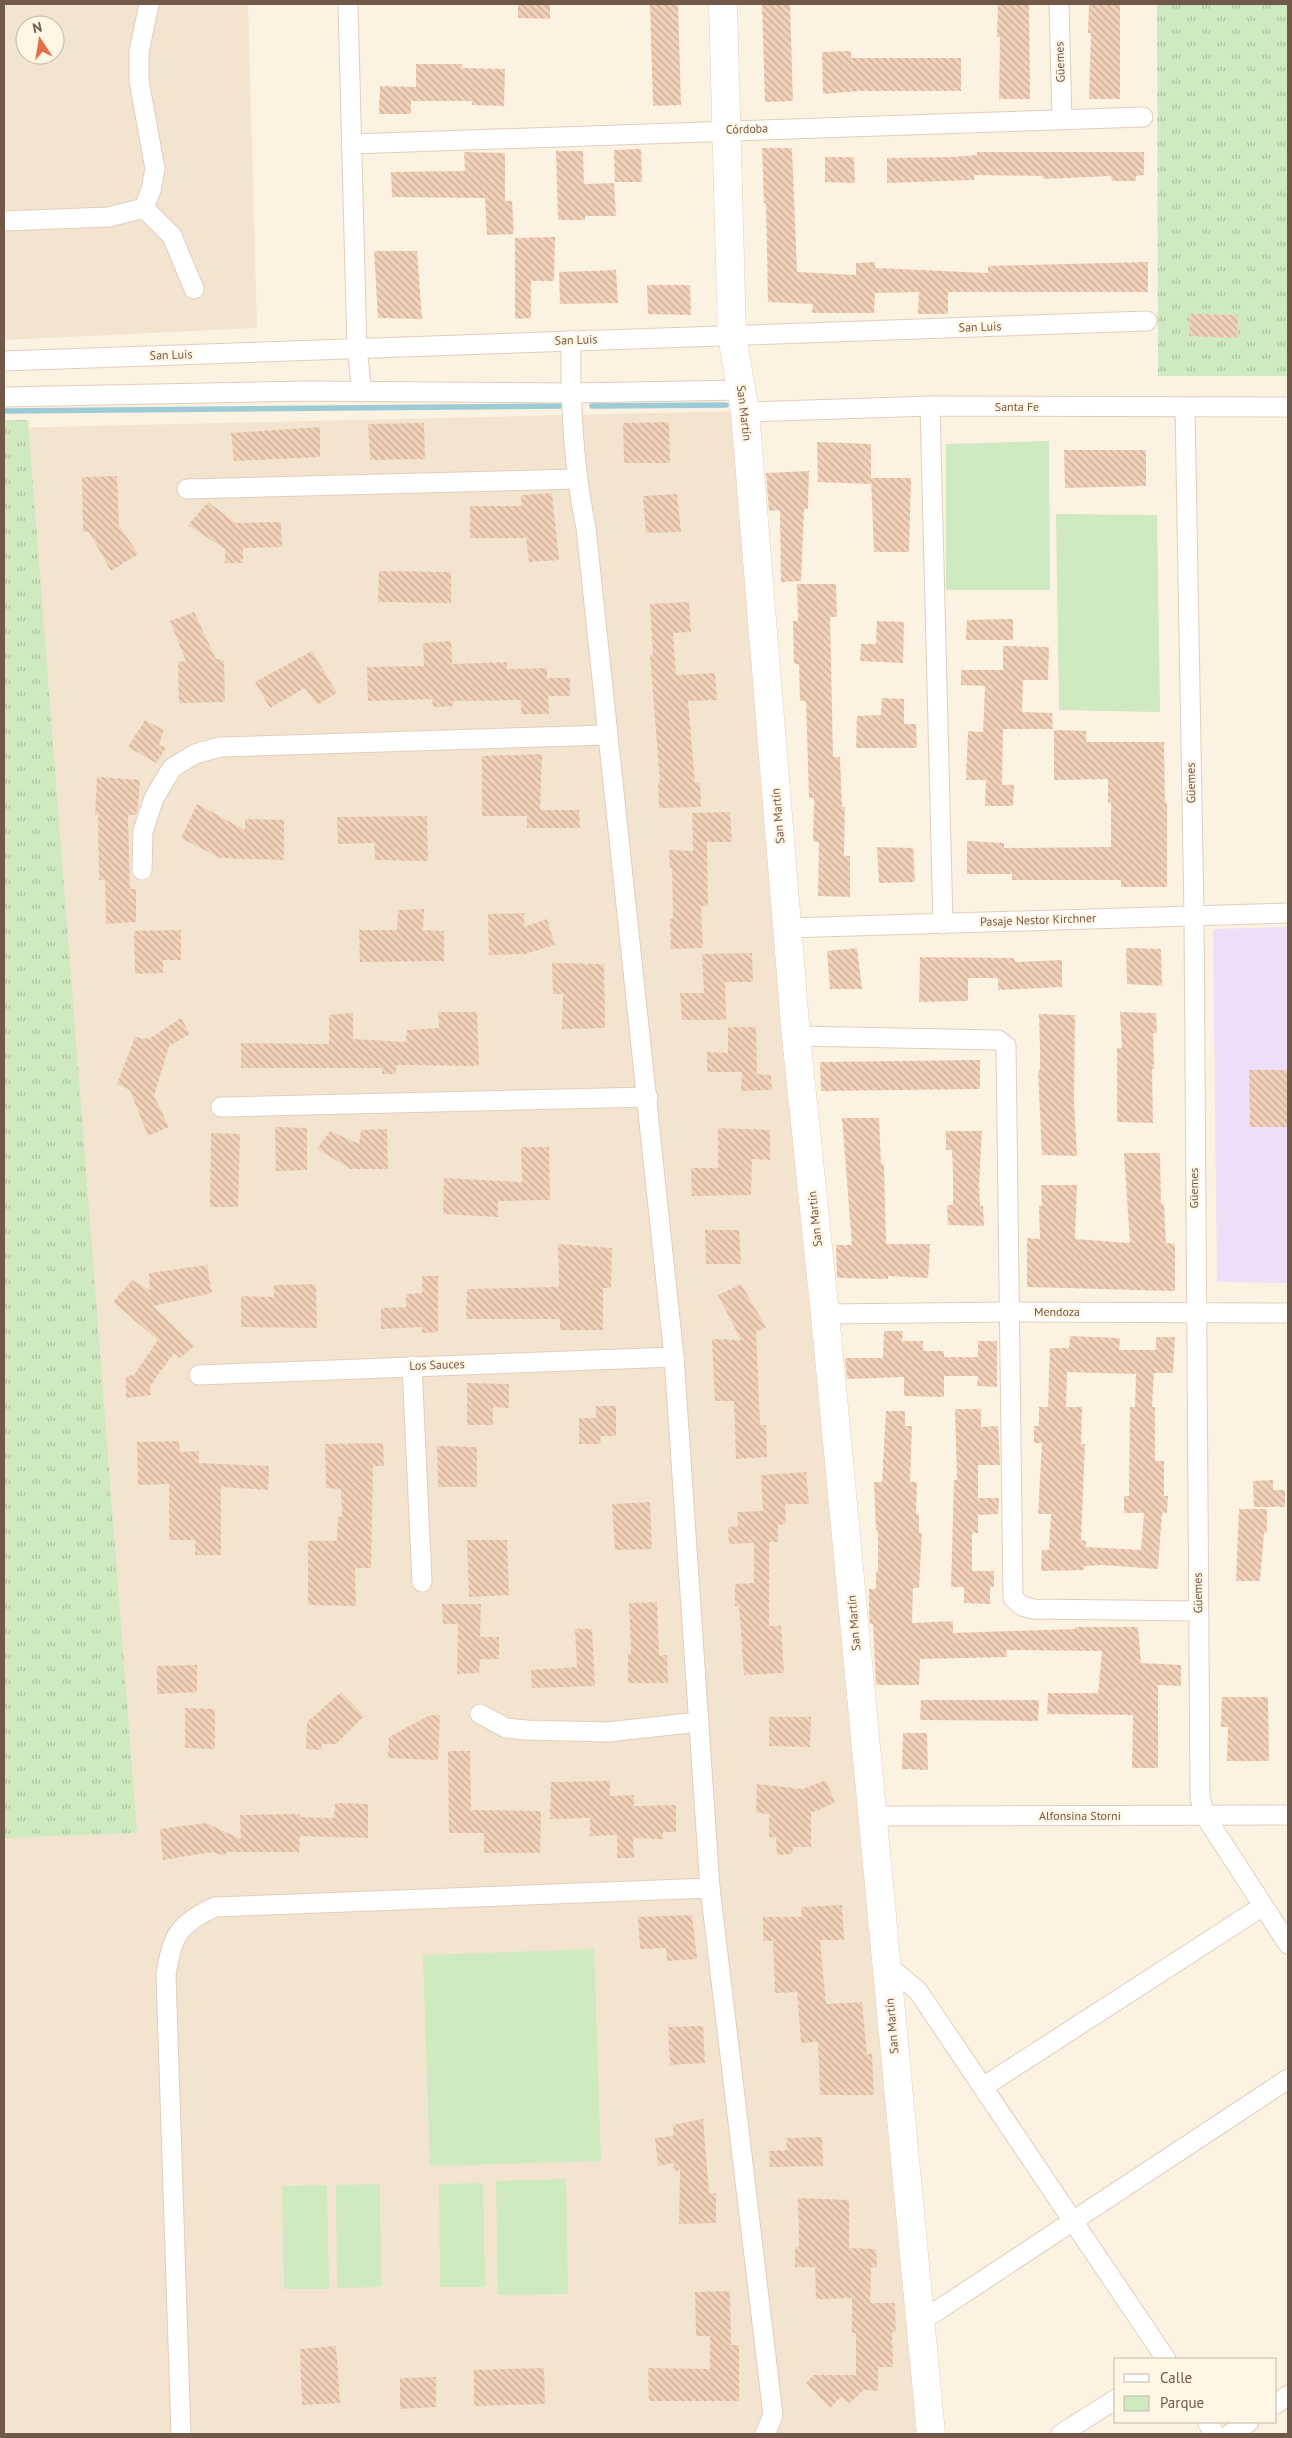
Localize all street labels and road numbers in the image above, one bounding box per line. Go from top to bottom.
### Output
street label: Güemes [1051,41,1068,83]
street label: Córdoba [726,120,768,137]
street label: San Luis [958,318,1002,335]
street label: San Luis [554,331,598,348]
street label: San Luis [149,346,193,363]
street label: San Martín [734,384,755,442]
street label: Santa Fe [995,399,1039,414]
street label: Güemes [1183,762,1198,804]
street label: San Martín [768,788,787,845]
street label: Pasaje Nestor Kirchner [980,910,1096,929]
street label: Güemes [1186,1168,1201,1208]
street label: San Martín [804,1191,825,1248]
street label: Mendoza [1034,1304,1080,1319]
street label: Los Sauces [409,1356,465,1373]
street label: Güemes [1190,1572,1205,1614]
street label: San Martín [844,1595,863,1652]
street label: Alfonsina Storni [1039,1808,1121,1823]
street label: San Martín [882,1998,901,2055]

